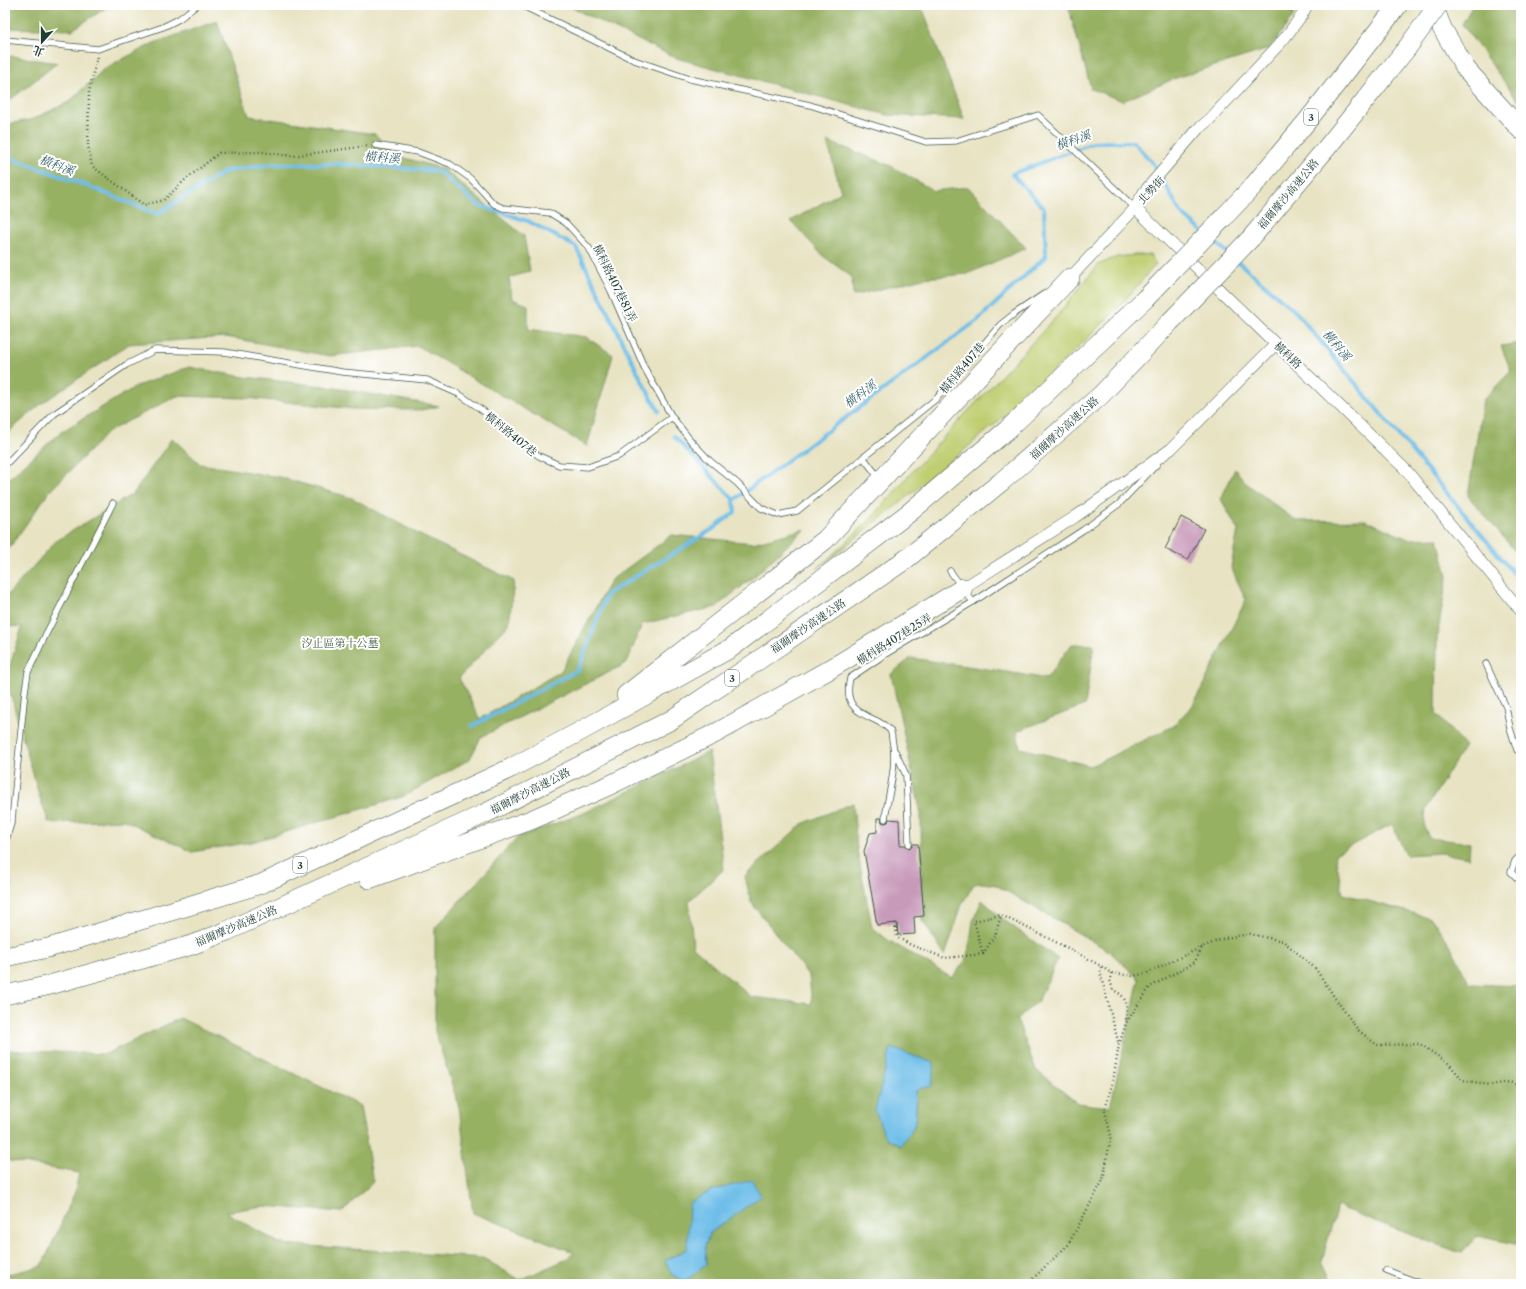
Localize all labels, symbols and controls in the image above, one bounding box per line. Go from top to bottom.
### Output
north arrow [22,22,62,62]
text: 北 [31,43,46,60]
road number: 3 [1304,109,1318,125]
water label: 橫科溪 [1054,126,1094,153]
water label: 橫科溪 [364,148,402,166]
water label: 橫科溪 [38,152,78,179]
street label: 福爾摩沙高速公路 [1254,156,1322,232]
street label: 北勢街 [1135,173,1167,207]
street label: 橫科路407巷81弄 [590,242,640,324]
water label: 橫科溪 [1320,326,1356,365]
street label: 橫科路407巷 [936,339,988,397]
street label: 橫科路 [1271,339,1305,371]
water label: 橫科溪 [841,376,881,411]
street label: 福爾摩沙高速公路 [1027,393,1101,463]
street label: 橫科路407巷 [482,409,540,459]
street label: 福爾摩沙高速公路 [768,596,848,656]
street label: 橫科路407巷25弄 [854,610,934,668]
park label: 汐止區第十公墓 [302,636,379,650]
road number: 3 [725,670,739,686]
street label: 福爾摩沙高速公路 [488,765,572,817]
road number: 3 [293,857,307,873]
street label: 福爾摩沙高速公路 [193,902,279,950]

